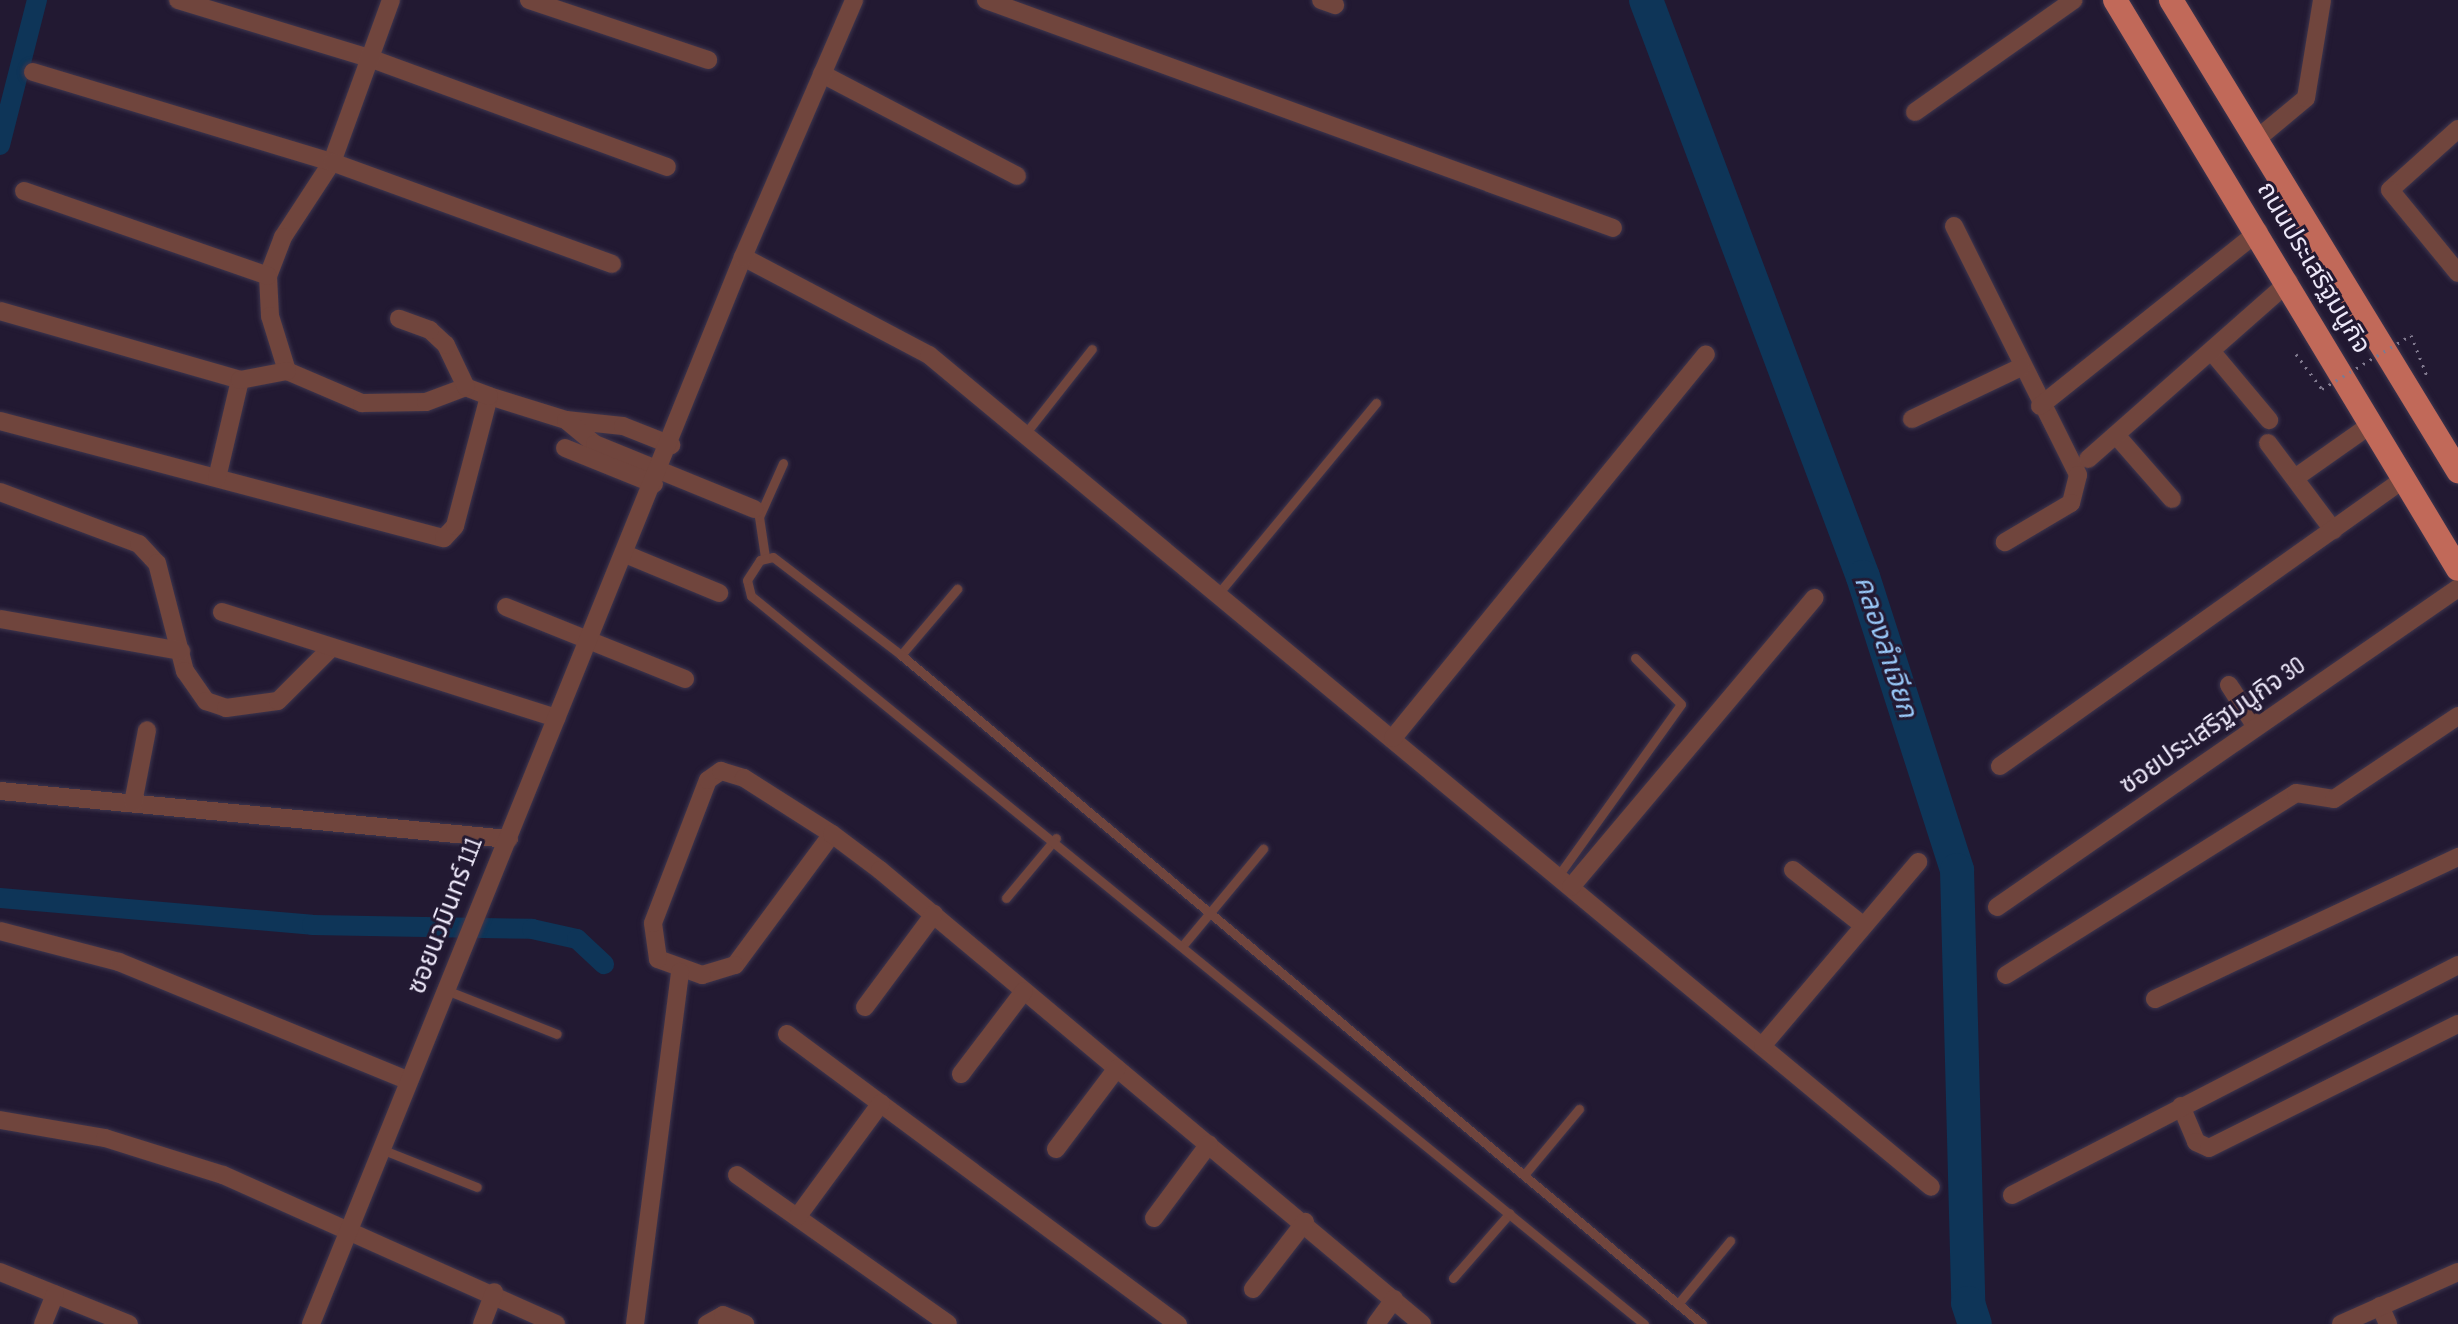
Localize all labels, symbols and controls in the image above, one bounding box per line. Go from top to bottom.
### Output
street label: ถนนประเสริฐมนูกิจ [2249,176,2377,360]
water label: คลองลำเจียก [1846,572,1924,722]
street label: ซอยประเสริฐมนูกิจ 30 [2114,650,2312,802]
street label: ซอยนวมินทร์ 111 [402,833,490,999]

